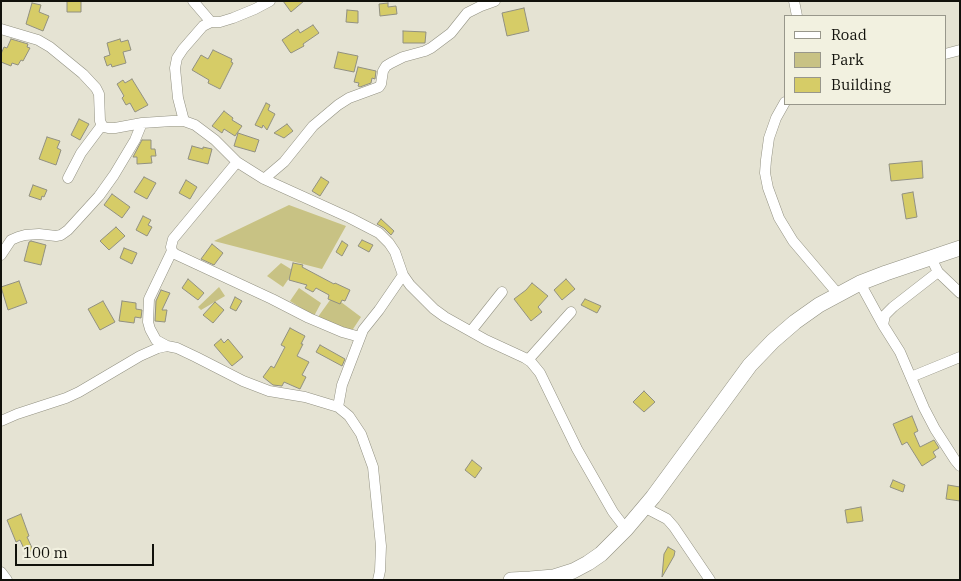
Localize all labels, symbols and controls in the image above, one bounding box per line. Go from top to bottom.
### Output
legend [784,15,946,105]
text: Road [831,25,867,44]
text: Park [831,50,864,69]
text: Building [831,75,891,94]
scale bar [18,534,156,566]
text: 100 m [23,543,68,562]

